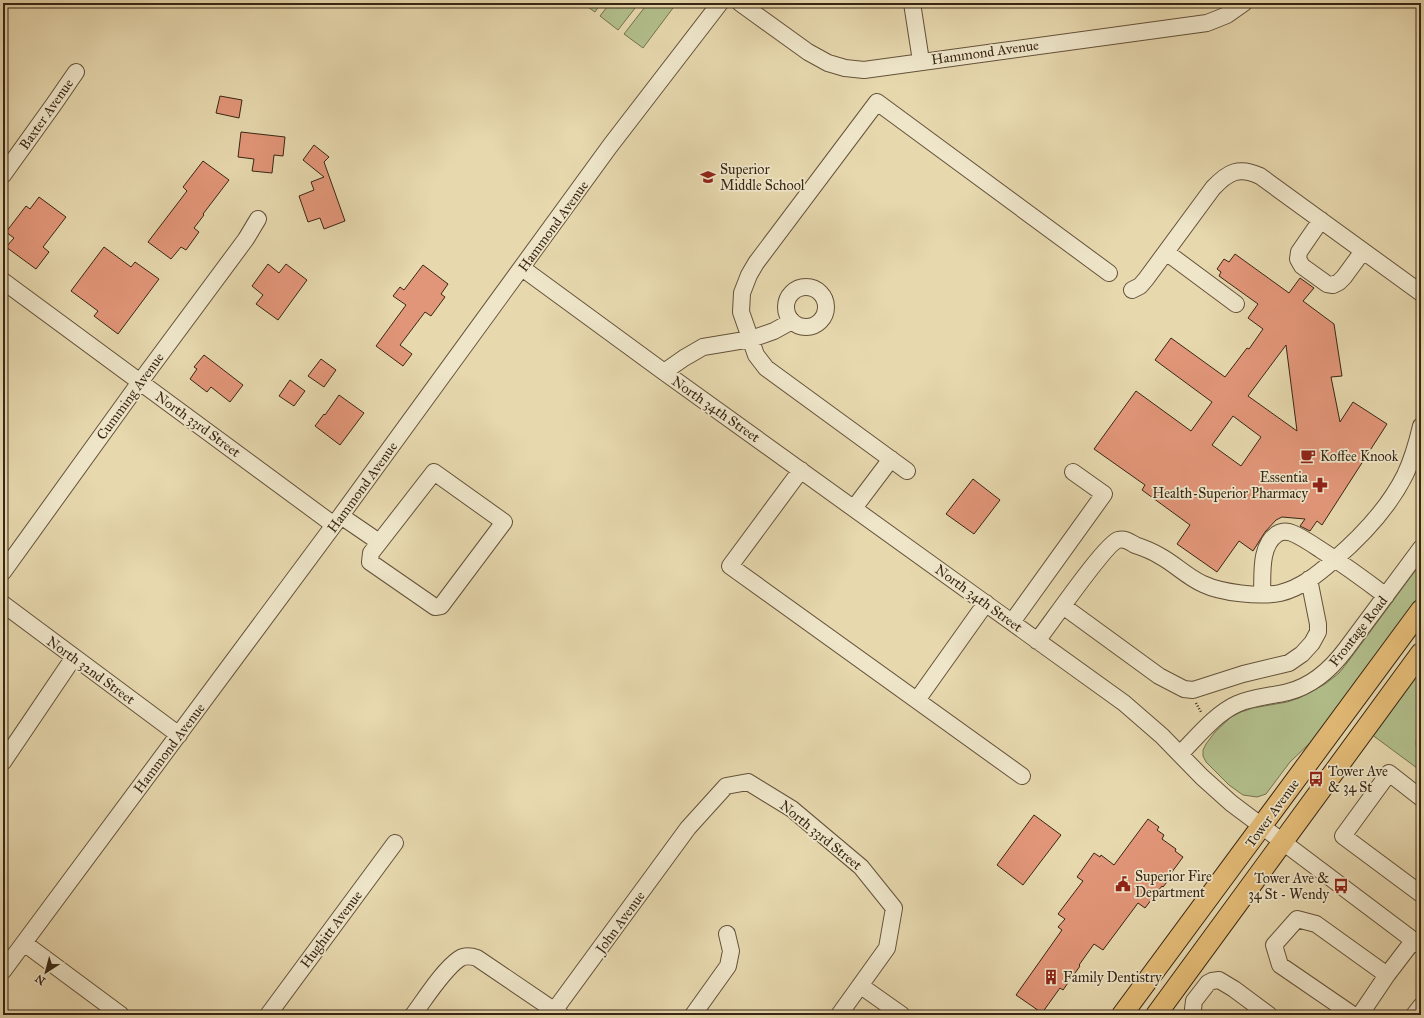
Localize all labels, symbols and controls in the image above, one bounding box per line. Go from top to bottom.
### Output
street label: Hammond Avenue [930,37,1040,68]
street label: Baxter Avenue [16,75,77,153]
place label: Superior Middle School [720,161,805,194]
school or university icon: Superior Middle School [699,168,717,186]
street label: Hammond Avenue [515,177,592,275]
street label: Cumming Avenue [93,349,168,443]
street label: North 34th Street [668,373,763,446]
street label: North 33rd Street [152,388,244,461]
street label: Hammond Avenue [324,438,401,536]
cafe icon: Koffee Knook [1299,447,1317,465]
place label: Koffee Knook [1320,448,1399,465]
place label: Essentia Health-Superior Pharmacy [1152,469,1308,502]
pharmacy icon: Essentia Health-Superior Pharmacy [1311,476,1329,494]
street label: North 34th Street [932,561,1026,636]
street label: Frontage Road [1326,593,1391,670]
street label: North 32nd Street [43,633,138,708]
street label: Hammond Avenue [130,700,209,797]
place label: Tower Ave & 34 St [1328,763,1388,796]
bus stop icon: Tower Ave & 34 St [1307,770,1325,788]
street label: Tower Avenue [1242,776,1303,851]
street label: North 33rd Street [776,797,865,874]
place label: Superior Fire Department [1135,868,1212,901]
place label: Tower Ave & 34 St - Wendy [1248,870,1329,903]
public building icon: Superior Fire Department [1114,875,1132,893]
bus stop icon: Tower Ave & 34 St - Wendy [1332,877,1350,895]
street label: Hughitt Avenue [297,887,366,971]
street label: John Avenue [591,888,650,959]
north arrow [26,952,66,992]
building icon: Family Dentistry [1042,968,1060,986]
place label: Family Dentistry [1063,969,1162,986]
text: N [32,971,48,988]

